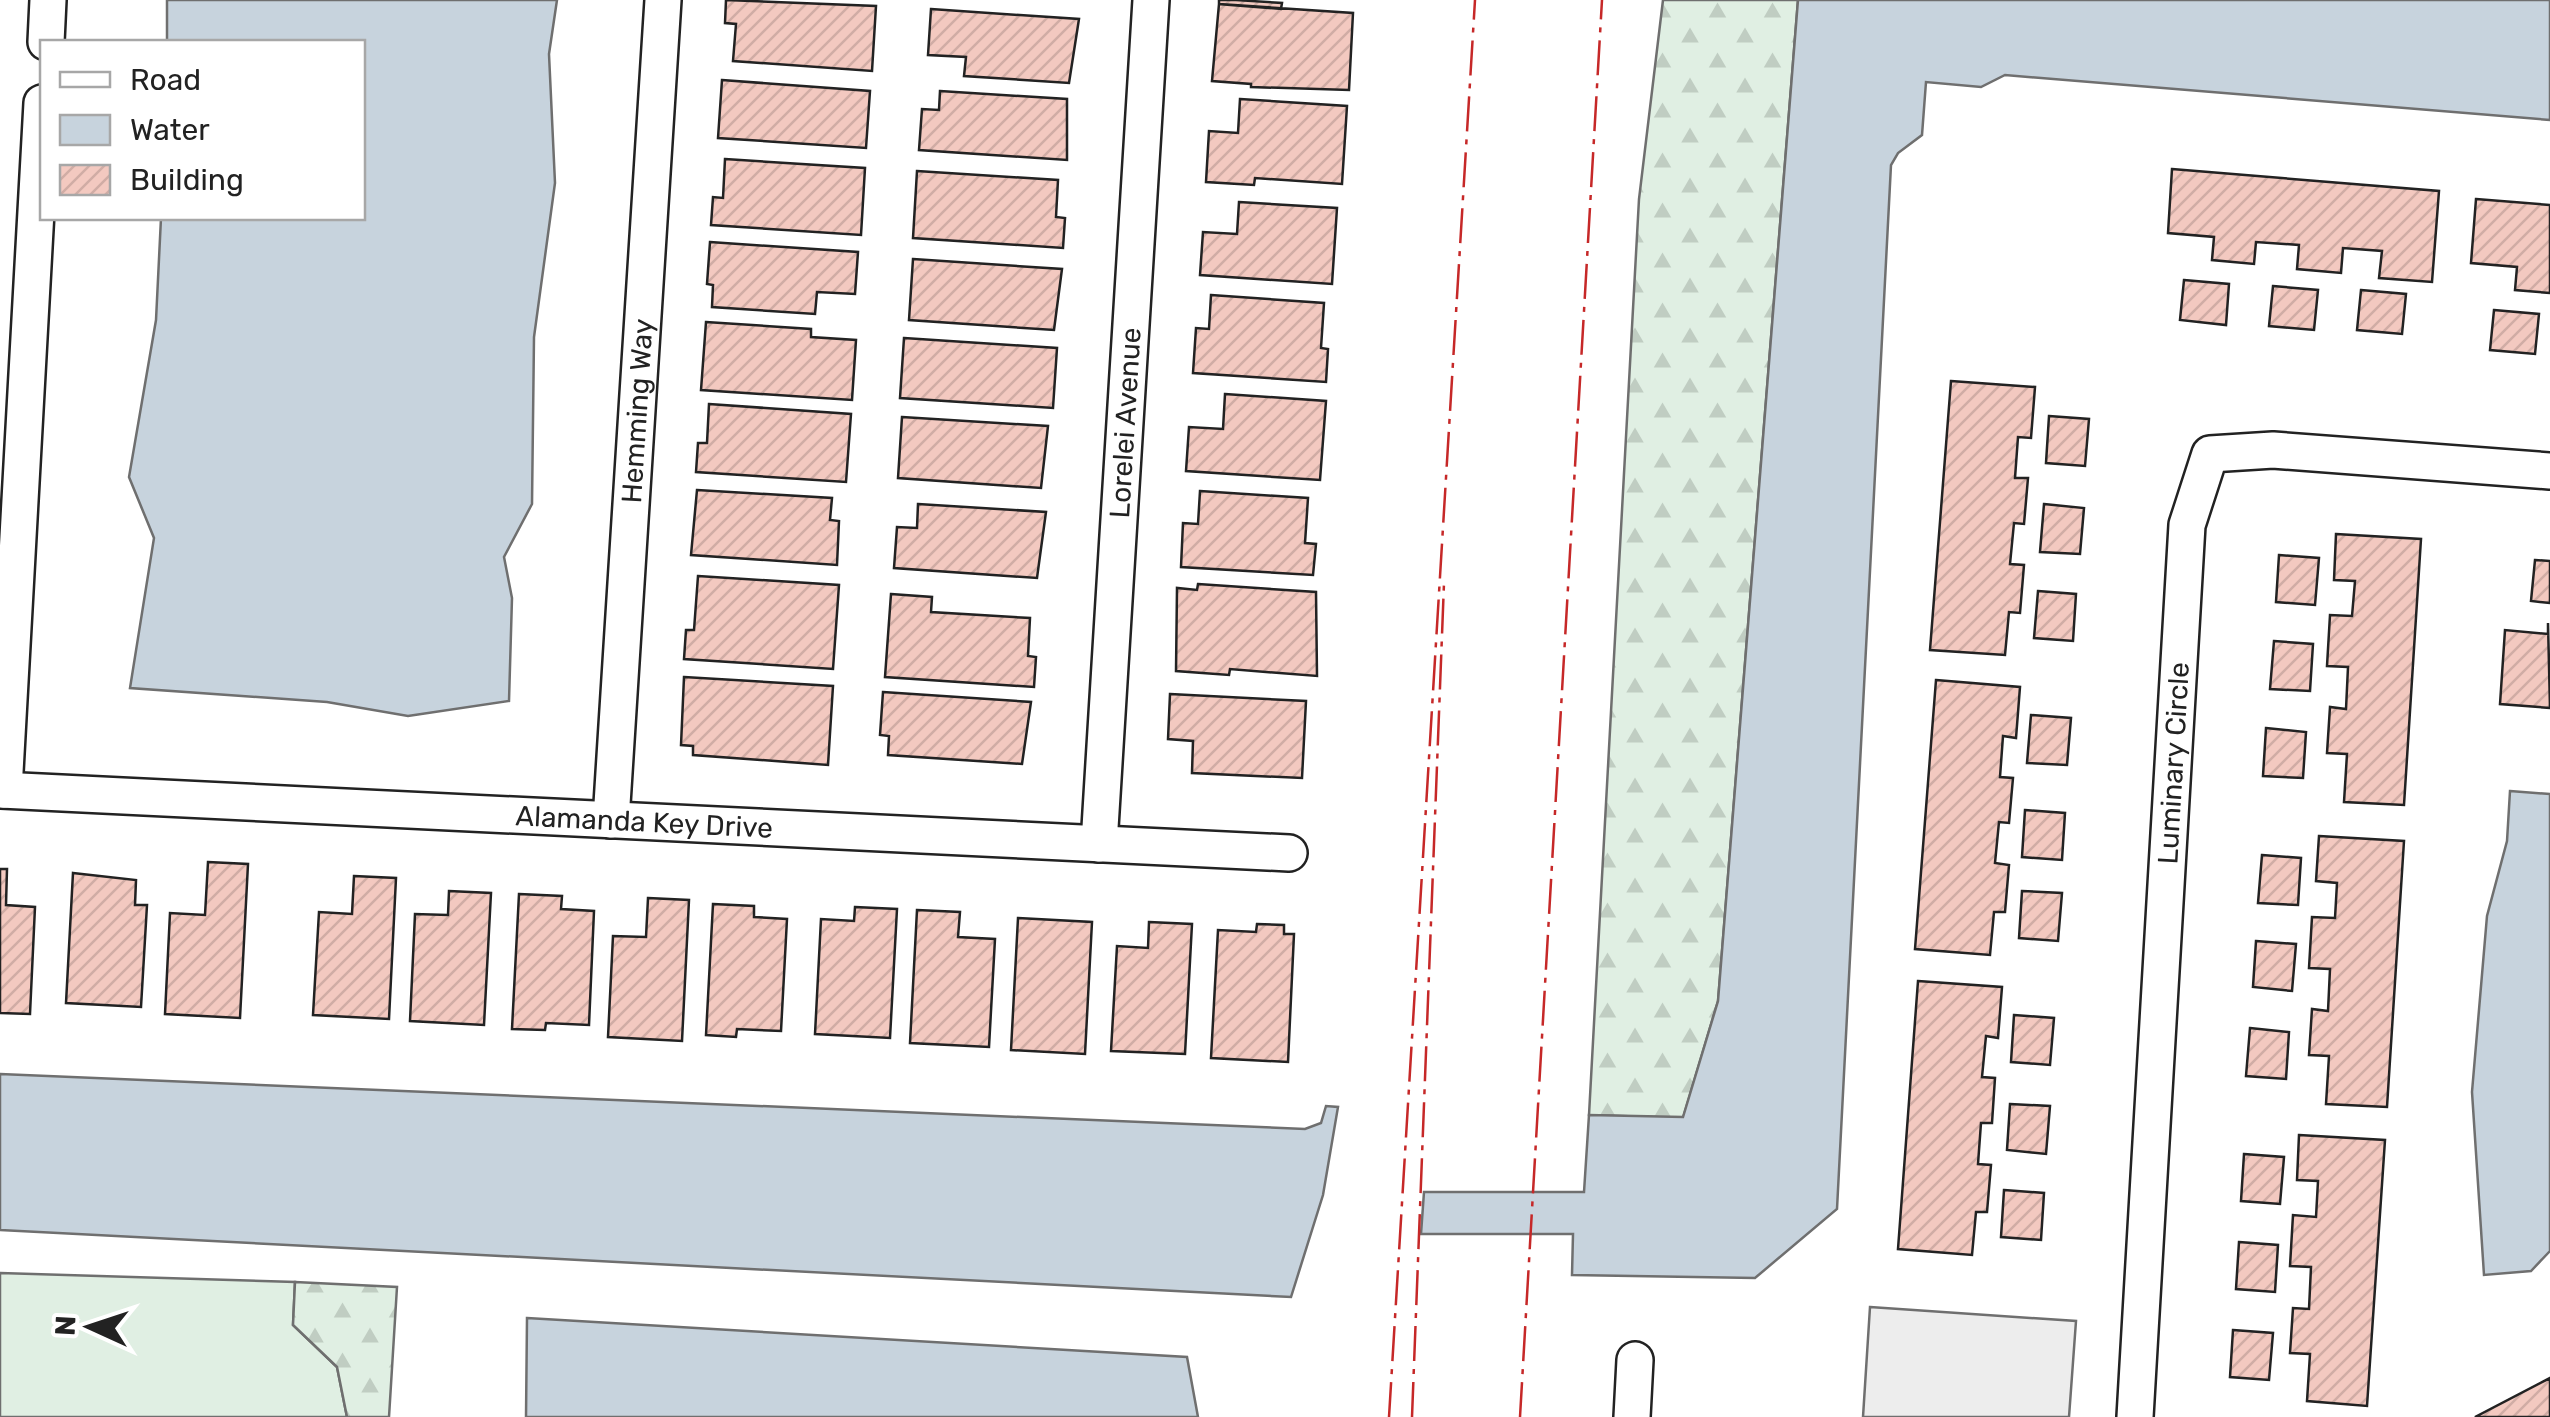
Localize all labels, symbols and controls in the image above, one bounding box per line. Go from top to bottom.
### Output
legend [40,40,365,220]
text: Road [130,62,201,98]
text: Water [130,112,210,148]
text: Building [130,162,244,198]
street label: Hemming Way [615,318,660,504]
street label: Lorelei Avenue [1103,326,1148,519]
street label: Luminary Circle [2151,661,2196,865]
street label: Alamanda Key Drive [515,799,774,845]
north arrow [40,1277,140,1377]
text: N [49,1315,83,1337]

